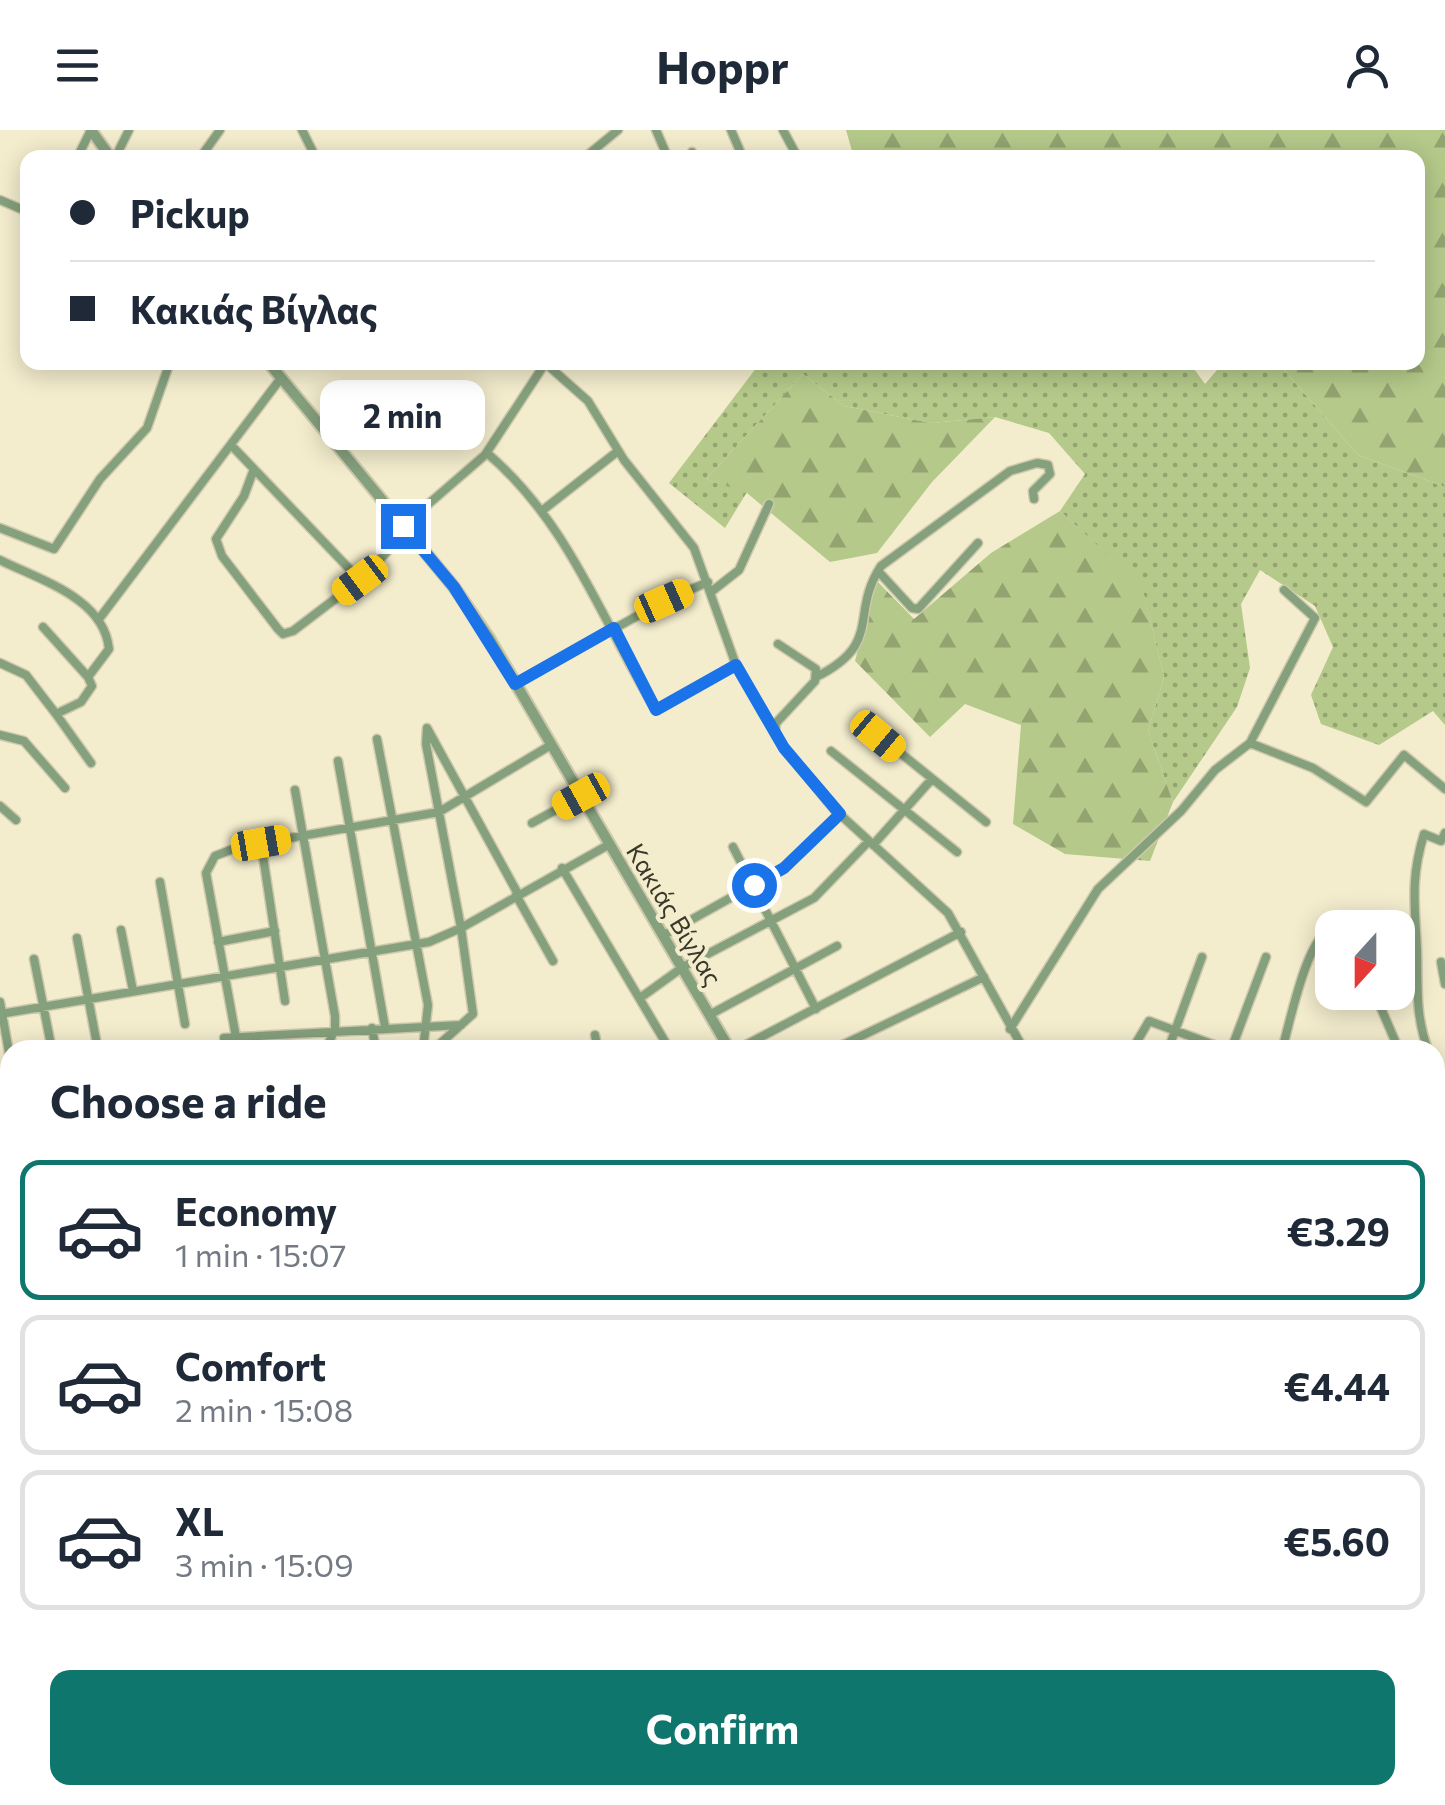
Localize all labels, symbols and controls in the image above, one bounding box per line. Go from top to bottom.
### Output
icon: menu [50,38,105,93]
text: Hoppr [656,38,789,93]
icon: person [1340,38,1395,93]
text: Pickup [130,189,250,236]
text: Κακιάς Βίγλας [130,285,378,332]
callout: 2 min [320,381,486,451]
text: 2 min [363,395,442,435]
route end [381,504,426,549]
car [327,550,393,610]
car [630,575,698,627]
car [845,705,911,767]
car [547,768,615,824]
car [229,823,293,863]
street label: Κακιάς Βίγλας [621,838,729,990]
route start [732,863,777,908]
north arrow [1315,910,1415,1010]
map controls [1315,910,1415,1010]
text: Choose a ride [50,1072,327,1127]
icon: car [55,1185,145,1275]
text: Economy [175,1187,337,1234]
text: €3.29 [1287,1207,1390,1254]
text: 1 min · 15:07 [175,1234,346,1274]
icon: car [55,1340,145,1430]
text: Comfort [175,1342,326,1389]
text: €4.44 [1284,1362,1390,1409]
text: 2 min · 15:08 [175,1389,353,1429]
icon: car [55,1495,145,1585]
text: XL [175,1497,224,1544]
text: €5.60 [1283,1517,1390,1564]
text: 3 min · 15:09 [175,1544,354,1584]
button: Confirm [50,1670,1395,1785]

